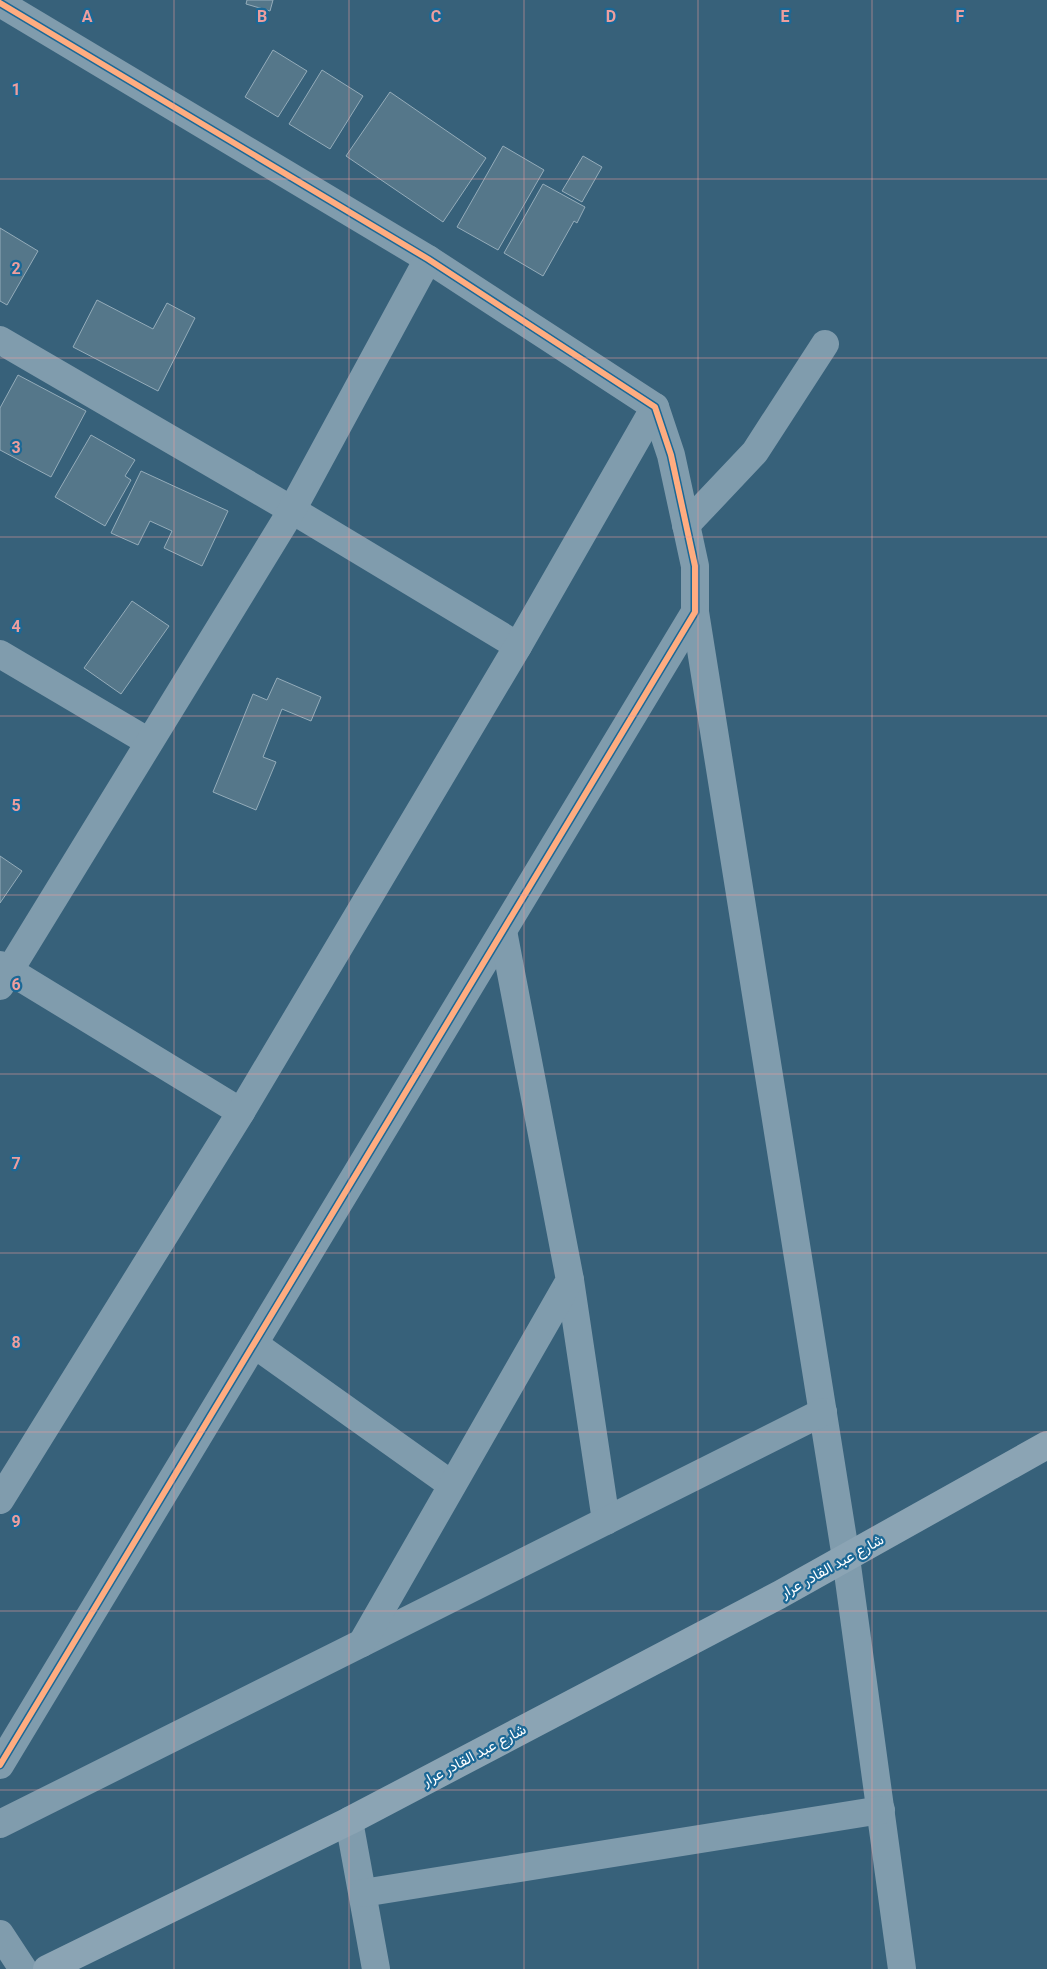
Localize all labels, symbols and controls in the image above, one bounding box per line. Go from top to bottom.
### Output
text: A [82,7,93,26]
text: B [257,7,267,26]
text: C [431,7,441,26]
text: D [606,7,616,26]
text: E [781,7,790,26]
text: F [956,7,965,26]
text: 1 [11,80,21,99]
text: 2 [11,259,21,278]
text: 3 [11,438,21,457]
text: 4 [11,617,21,636]
text: 5 [11,796,21,815]
text: 6 [11,975,21,994]
text: 7 [11,1154,21,1173]
text: 8 [11,1333,21,1352]
text: 9 [11,1512,21,1531]
street label: شارع عبد القادر عرار [776,1530,888,1604]
street label: شارع عبد القادر عرار [418,1720,530,1792]

